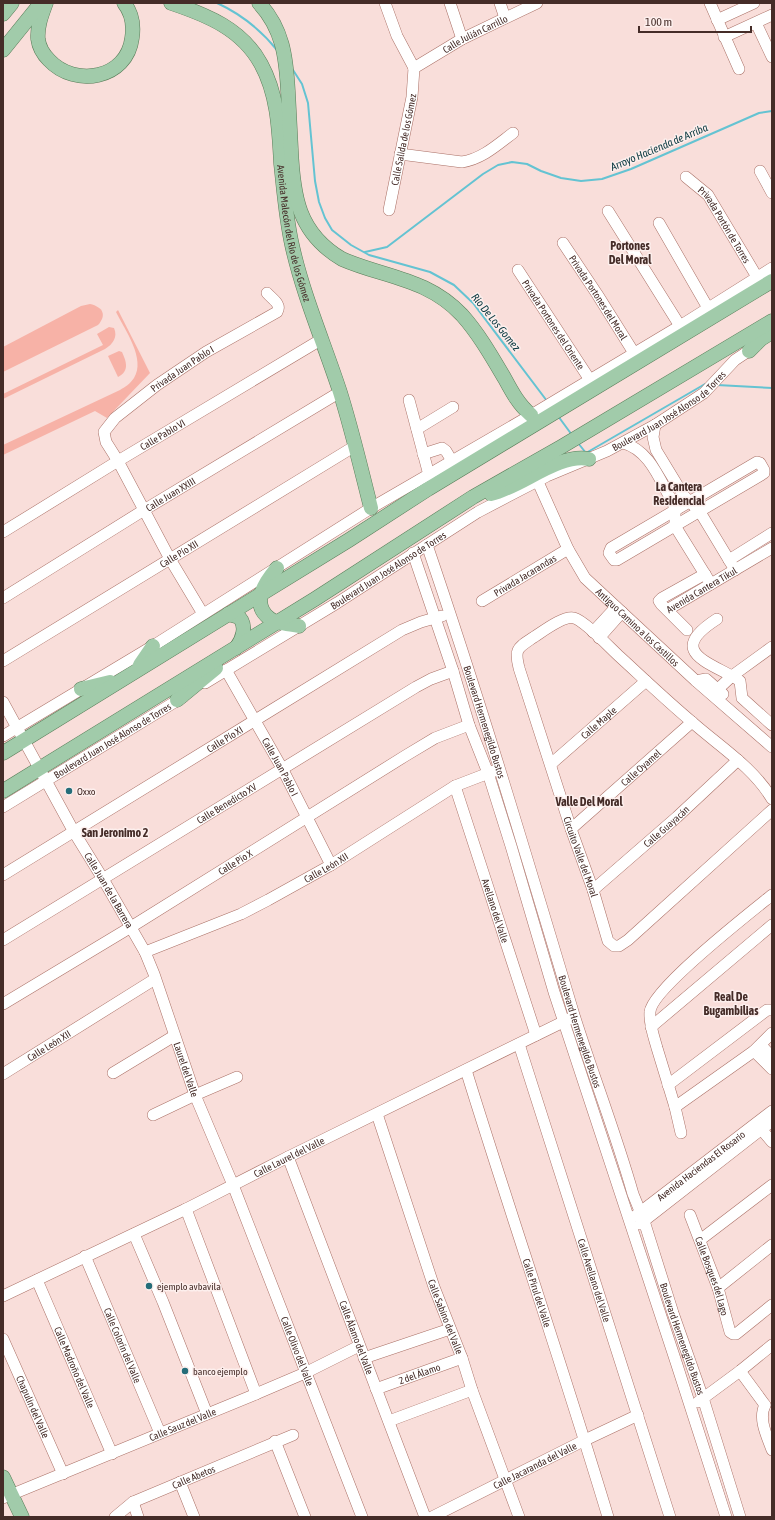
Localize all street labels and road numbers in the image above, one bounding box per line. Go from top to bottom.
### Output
street label: Calle Julián Carrillo [440,12,509,55]
street label: Calle Salida de los Gómez [389,93,418,186]
street label: Avenida Malecón del Río de los Gómez [276,164,313,303]
street label: Privada Portón de Torres [696,184,753,265]
street label: Privada Portones del Moral [567,253,630,342]
street label: Privada Portones del Oriente [520,277,587,372]
street label: Privada Juan Pablo I [148,343,216,394]
street label: Boulevard Juan José Alonso de Torres [610,368,728,453]
street label: Calle Pablo VI [138,417,187,452]
street label: Calle Juan XXIII [144,475,197,513]
street label: Boulevard Juan José Alonso de Torres [328,529,448,611]
street label: Calle Pío XII [158,538,200,570]
street label: Privada Jacarandas [492,552,558,598]
street label: Avenida Cantera Tikul [664,564,739,615]
street label: Antiguo Camino a los Castillos [594,586,682,669]
street label: Boulevard Hermenegildo Bustos [462,664,508,780]
street label: Boulevard Juan José Alonso de Torres [52,700,173,780]
street label: Calle Maple [578,704,619,741]
street label: Calle Pío XI [204,724,245,754]
street label: Calle Juan Pablo I [260,736,301,798]
street label: Calle Oyamel [619,747,663,788]
street label: Calle Benedicto XV [195,781,258,826]
street label: Calle Guayacán [641,803,691,849]
street label: Circuito Valle del Moral [562,815,600,899]
street label: Calle Pío X [216,847,254,877]
street label: Calle Juan de la Barrera [82,850,136,930]
street label: Calle León XII [302,850,350,885]
street label: Avellano del Valle [480,877,511,944]
street label: Boulevard Hermenegildo Bustos [557,974,604,1090]
street label: Calle León XII [25,1028,73,1063]
street label: Laurel del Valle [172,1040,201,1099]
street label: Avenida Haciendas El Rosario [655,1128,747,1203]
street label: Calle Laurel del Valle [252,1134,326,1179]
street label: Calle Bosques del Lago [693,1235,731,1317]
street label: Calle Avellano del Valle [576,1237,613,1324]
street label: Calle Pirul del Valle [521,1257,554,1329]
street label: Calle Sabino del Valle [426,1278,466,1356]
street label: Boulevard Hermenegildo Bustos [658,1281,707,1397]
street label: Calle Álamo del Valle [338,1299,376,1376]
street label: Calle Colorín del Valle [102,1306,144,1385]
street label: Calle Olivo del Valle [279,1315,316,1388]
street label: Calle Madroño del Valle [52,1325,97,1410]
street label: 2 del Álamo [397,1361,442,1386]
street label: Chapulin del Valle [14,1374,52,1440]
street label: Calle Sauz del Valle [147,1405,218,1443]
street label: Calle Jacaranda del Valle [491,1440,579,1491]
street label: Calle Abetos [170,1463,217,1491]

